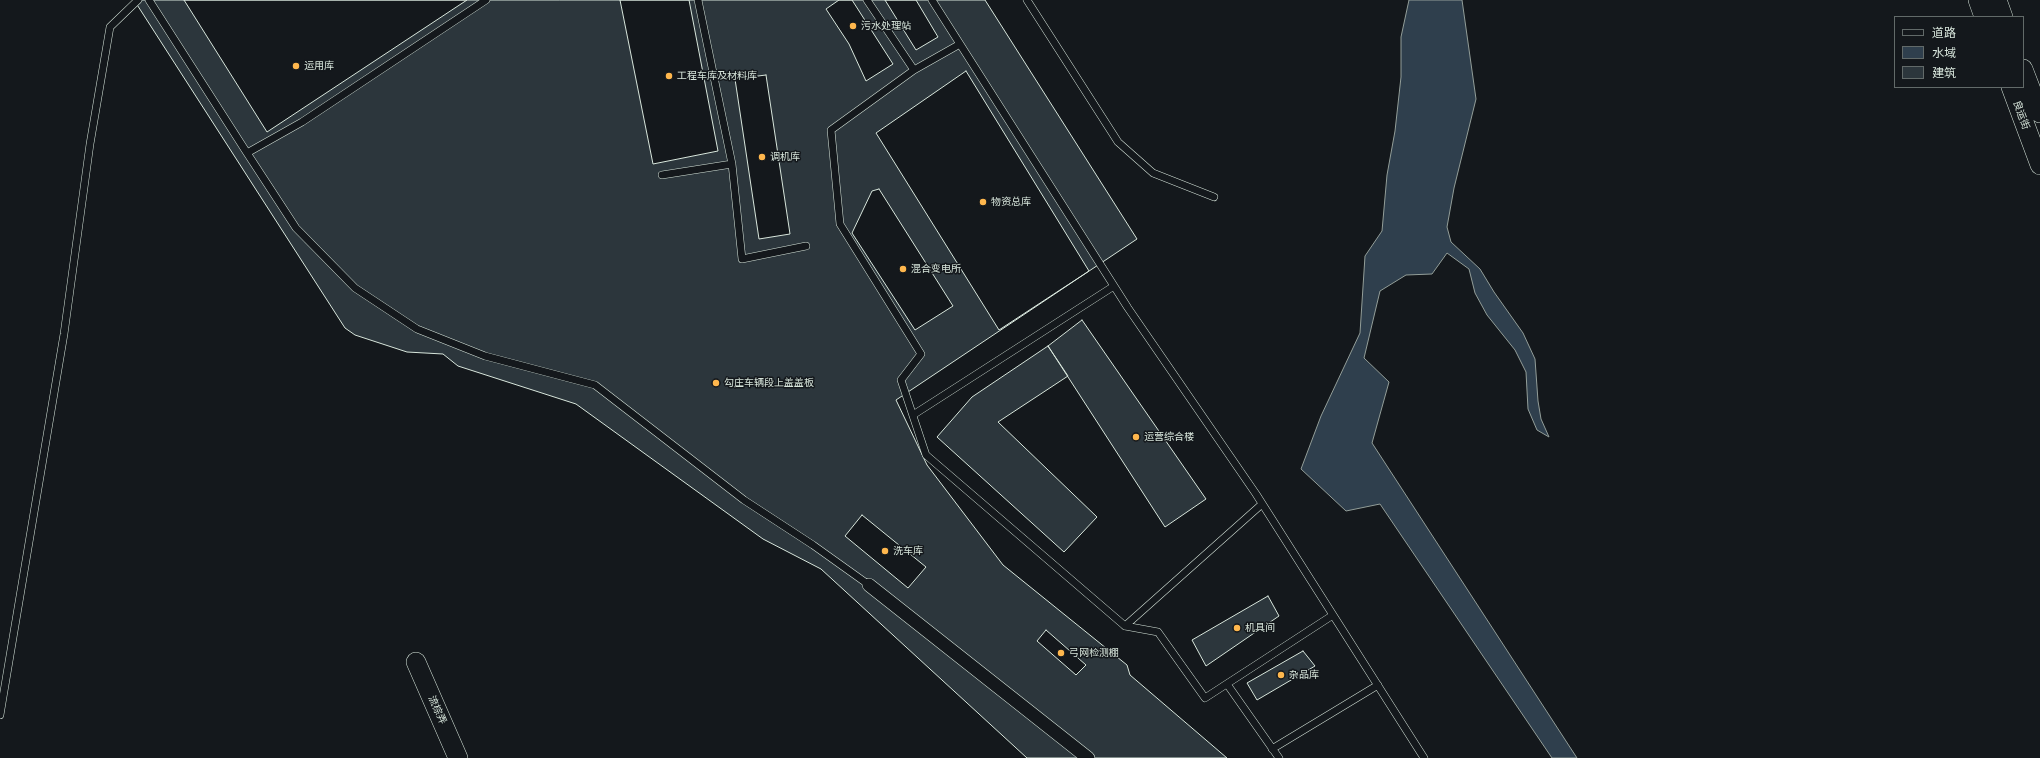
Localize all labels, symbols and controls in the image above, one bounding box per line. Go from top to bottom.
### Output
legend [1894,16,2024,88]
place label: 污水处理站 [861,20,911,32]
marker: 污水处理站 [848,21,858,31]
text: 道路 [1932,24,1956,41]
text: 水域 [1932,44,1956,61]
place label: 运用库 [304,60,334,72]
marker: 运用库 [291,61,301,71]
text: 建筑 [1932,64,1956,81]
place label: 工程车库及材料库 [677,70,757,82]
marker: 工程车库及材料库 [664,71,674,81]
street label: 良运街 [2010,99,2032,131]
place label: 调机库 [770,151,800,163]
marker: 调机库 [757,152,767,162]
place label: 物资总库 [991,196,1031,208]
marker: 物资总库 [978,197,988,207]
place label: 混合变电所 [911,263,961,275]
marker: 混合变电所 [898,264,908,274]
place label: 勾庄车辆段上盖盖板 [724,377,814,389]
marker: 勾庄车辆段上盖盖板 [711,378,721,388]
place label: 运营综合楼 [1144,431,1194,443]
marker: 运营综合楼 [1131,432,1141,442]
place label: 洗车库 [893,545,923,557]
marker: 洗车库 [880,546,890,556]
place label: 机具间 [1245,622,1275,634]
marker: 机具间 [1232,623,1242,633]
place label: 弓网检测棚 [1069,647,1119,659]
marker: 弓网检测棚 [1056,648,1066,658]
place label: 杂品库 [1289,669,1319,681]
marker: 杂品库 [1276,670,1286,680]
street label: 流棕弄 [425,694,449,726]

